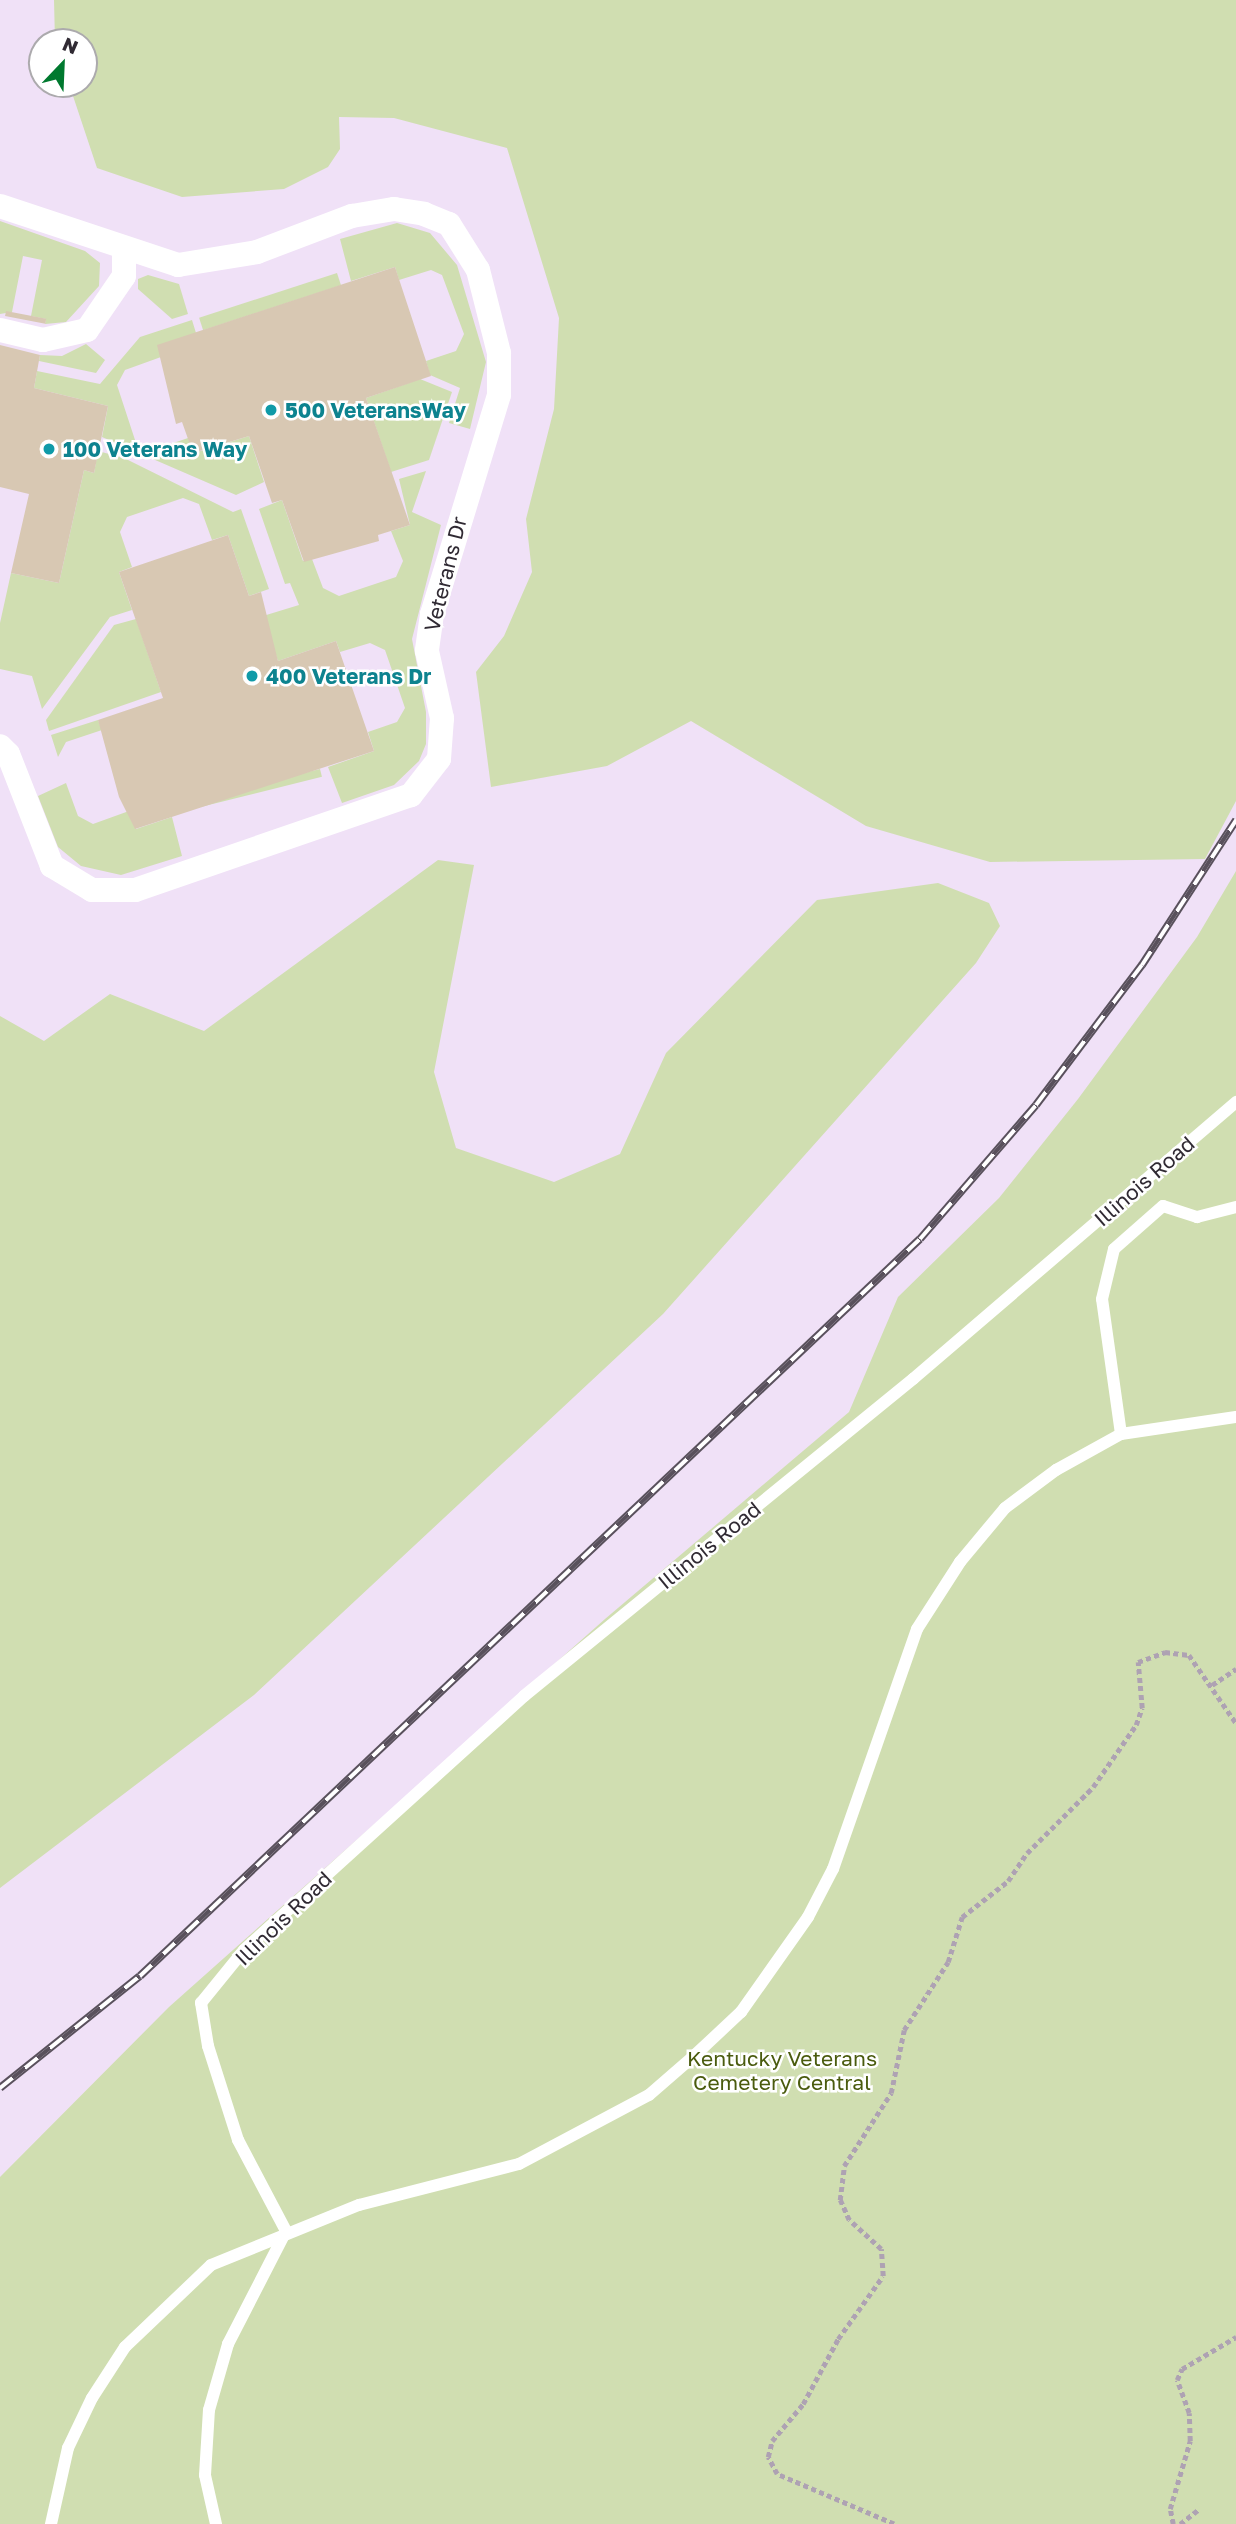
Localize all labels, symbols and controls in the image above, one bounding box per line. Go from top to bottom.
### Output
north arrow [28,28,98,98]
text: N [59,32,82,58]
place label: 500 VeteransWay [285,397,466,423]
marker: 500 VeteransWay [263,402,279,418]
place label: 100 Veterans Way [63,436,247,462]
marker: 100 Veterans Way [41,441,57,457]
street label: Veterans Dr [419,514,471,634]
place label: 400 Veterans Dr [266,663,431,689]
marker: 400 Veterans Dr [244,668,260,684]
street label: Illinois Road [1089,1131,1199,1231]
street label: Illinois Road [653,1496,765,1594]
street label: Illinois Road [229,1866,337,1970]
park label: Kentucky Veterans Cemetery Central [687,2045,877,2095]

